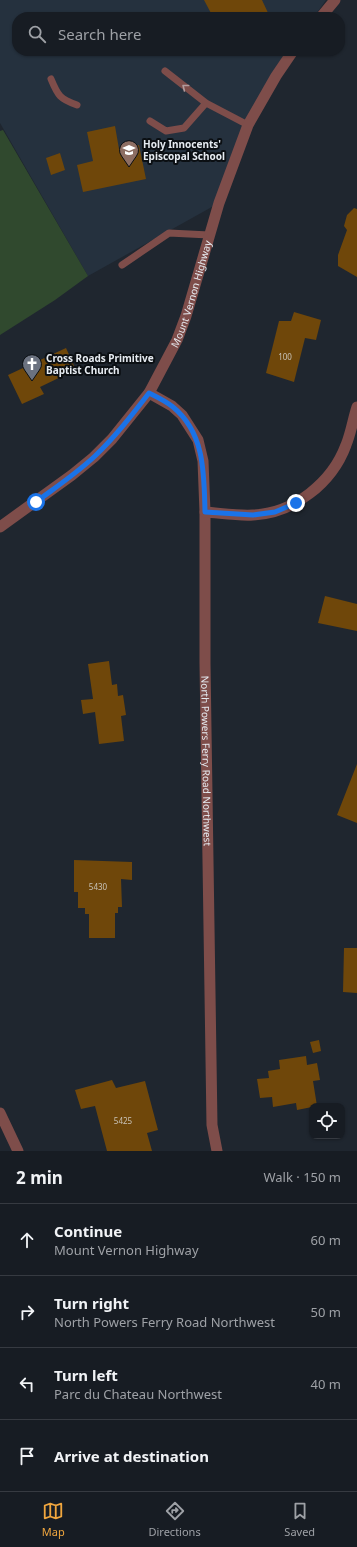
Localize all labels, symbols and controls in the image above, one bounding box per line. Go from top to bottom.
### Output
search box [12,12,345,56]
icon: search [26,23,48,45]
text: Search here [58,24,141,44]
one-way arrow [183,84,190,91]
place label: Holy Innocents' Episcopal School [143,137,225,163]
school or university icon: Holy Innocents' Episcopal School [118,139,140,167]
street label: Mount Vernon Highway [167,238,215,350]
place label: Cross Roads Primitive Baptist Church [46,351,154,377]
house number: 100 [278,351,292,362]
church icon: Cross Roads Primitive Baptist Church [21,353,43,381]
route start [27,493,45,511]
route end [287,494,305,512]
street label: North Powers Ferry Road Northwest [198,676,215,846]
house number: 5430 [89,881,108,892]
map controls [309,1103,345,1139]
button: locate [309,1103,345,1139]
house number: 5425 [114,1115,133,1126]
text: 2 min [16,1166,63,1189]
text: Walk · 150 m [263,1168,341,1186]
text: Continue [54,1221,122,1241]
icon: ahead [16,1229,38,1251]
text: 60 m [311,1231,341,1249]
text: Mount Vernon Highway [54,1241,199,1259]
text: Turn right [54,1293,129,1313]
icon: right [16,1301,38,1323]
text: 50 m [311,1303,341,1321]
text: North Powers Ferry Road Northwest [54,1313,275,1331]
text: Turn left [54,1365,118,1385]
icon: left [16,1373,38,1395]
text: 40 m [311,1375,341,1393]
text: Parc du Chateau Northwest [54,1385,222,1403]
icon: arrive [16,1445,38,1467]
text: Arrive at destination [54,1446,209,1466]
tab: Map [42,1500,65,1539]
tab: Directions [148,1500,201,1539]
tab: Saved [284,1500,315,1539]

